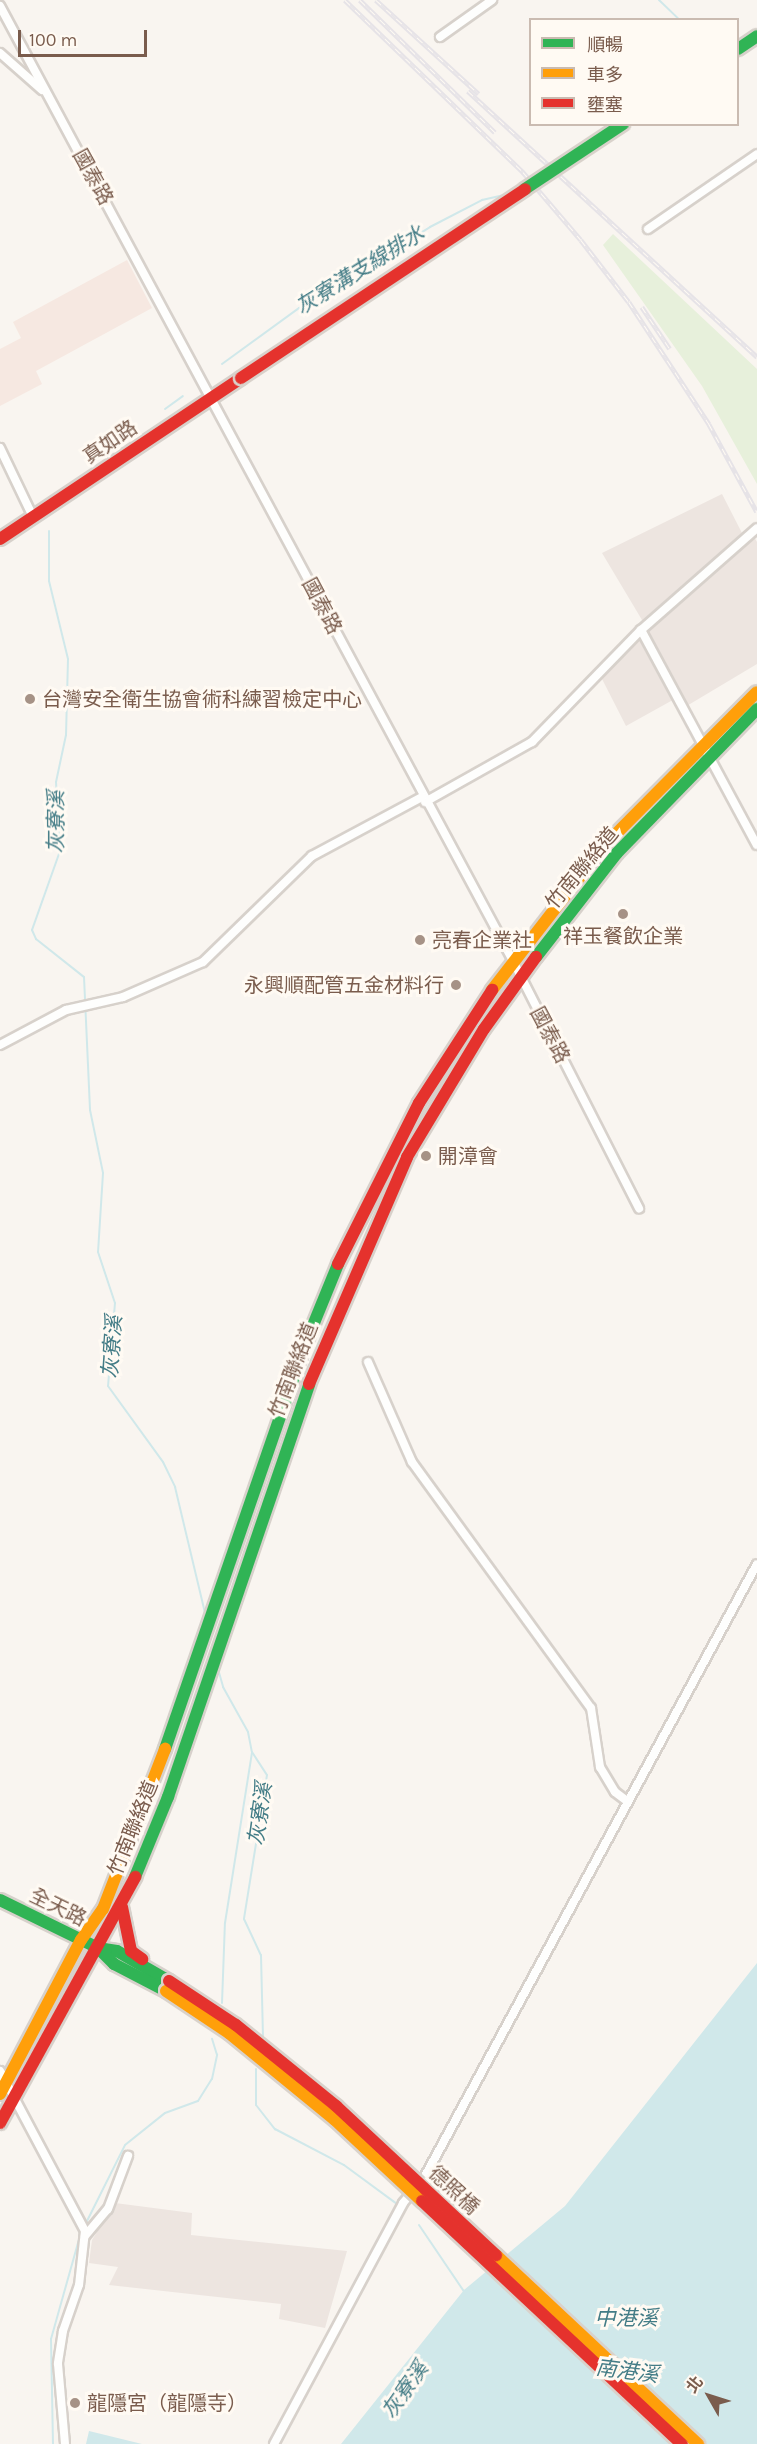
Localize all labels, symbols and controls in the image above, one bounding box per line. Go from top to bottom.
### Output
scale bar [21,18,150,56]
legend [529,18,739,126]
text: 100 m [29,29,77,51]
text: 順暢 [587,34,623,56]
text: 車多 [587,64,623,86]
text: 壅塞 [587,94,623,116]
street label: 國泰路 [68,145,118,209]
water label: 灰寮溝支線排水 [291,220,429,320]
street label: 真如路 [78,415,142,469]
street label: 國泰路 [297,574,347,638]
place label: 台灣安全衛生協會術科練習檢定中心 [42,687,362,711]
marker: 台灣安全衛生協會術科練習檢定中心 [23,692,37,706]
water label: 灰寮溪 [43,791,69,853]
street label: 竹南聯絡道 [541,822,623,914]
marker: 祥玉餐飲企業 [616,907,630,921]
place label: 祥玉餐飲企業 [563,924,683,948]
place label: 亮春企業社 [432,928,532,952]
marker: 亮春企業社 [413,933,427,947]
place label: 永興順配管五金材料行 [244,973,444,997]
marker: 永興順配管五金材料行 [449,978,463,992]
street label: 國泰路 [525,1003,575,1067]
place label: 開漳會 [438,1144,498,1168]
marker: 開漳會 [419,1149,433,1163]
water label: 灰寮溪 [97,1315,127,1379]
street label: 竹南聯絡道 [264,1319,322,1421]
street label: 竹南聯絡道 [103,1777,163,1879]
water label: 灰寮溪 [243,1781,277,1847]
street label: 全天路 [26,1883,90,1931]
street label: 德照橋 [424,2161,484,2219]
water label: 中港溪 [595,2305,657,2331]
water label: 南港溪 [594,2355,660,2387]
water label: 灰寮溪 [377,2357,433,2423]
north arrow [679,2366,739,2426]
text: 北 [682,2372,707,2397]
place label: 龍隱宮（龍隱寺） [87,2391,247,2415]
marker: 龍隱宮（龍隱寺） [68,2396,82,2410]

